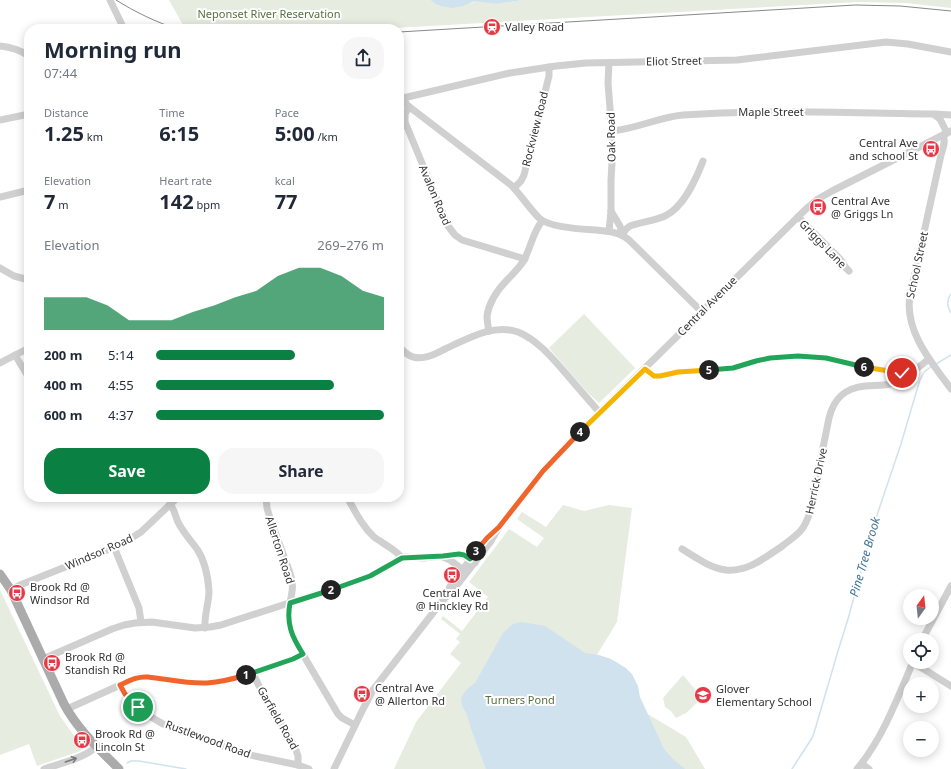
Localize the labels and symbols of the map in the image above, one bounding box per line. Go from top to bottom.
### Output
park label: Neponset River Reservation [197,6,341,21]
station icon: Valley Road [482,17,502,37]
place label: Valley Road [505,19,564,34]
street label: Eliot Street [646,53,702,68]
street label: Rockview Road [518,90,551,168]
street label: Maple Street [738,104,804,119]
street label: Oak Road [603,112,618,162]
place label: Central Ave and school St [849,135,918,163]
bus stop icon: Central Ave and school St [921,139,941,159]
street label: Avalon Road [416,162,455,227]
place label: Central Ave @ Griggs Ln [831,193,893,221]
bus stop icon: Central Ave @ Griggs Ln [808,197,828,217]
street label: Griggs Lane [796,216,850,271]
street label: School Street [902,230,931,300]
street label: Central Avenue [674,273,740,339]
pin [885,356,919,390]
pin: 6 [854,357,874,377]
pin: 5 [699,360,719,380]
pin: 4 [570,422,590,442]
street label: Herrick Drive [801,446,830,515]
street label: Allerton Road [263,514,298,586]
water label: Pine Tree Brook [845,514,884,599]
street label: Windsor Road [63,530,135,573]
pin: 3 [466,541,486,561]
bus stop icon: Central Ave @ Hinckley Rd [442,565,462,585]
place label: Brook Rd @ Windsor Rd [30,579,90,607]
pin: 2 [321,580,341,600]
bus stop icon: Brook Rd @ Windsor Rd [7,583,27,603]
place label: Central Ave @ Hinckley Rd [416,585,488,613]
north arrow [903,589,939,625]
place label: Brook Rd @ Standish Rd [65,649,126,677]
bus stop icon: Brook Rd @ Standish Rd [42,653,62,673]
pin: 1 [236,665,256,685]
place label: Central Ave @ Allerton Rd [375,680,445,708]
place label: Glover Elementary School [716,681,812,709]
street label: Garfield Road [254,683,303,752]
bus stop icon: Central Ave @ Allerton Rd [352,684,372,704]
school or university icon: Glover Elementary School [693,685,713,705]
pin [121,690,155,724]
park label: Turners Pond [485,692,555,707]
street label: Rustlewood Road [163,716,253,761]
place label: Brook Rd @ Lincoln St [95,726,155,754]
bus stop icon: Brook Rd @ Lincoln St [72,730,92,750]
one-way arrow [65,756,78,763]

